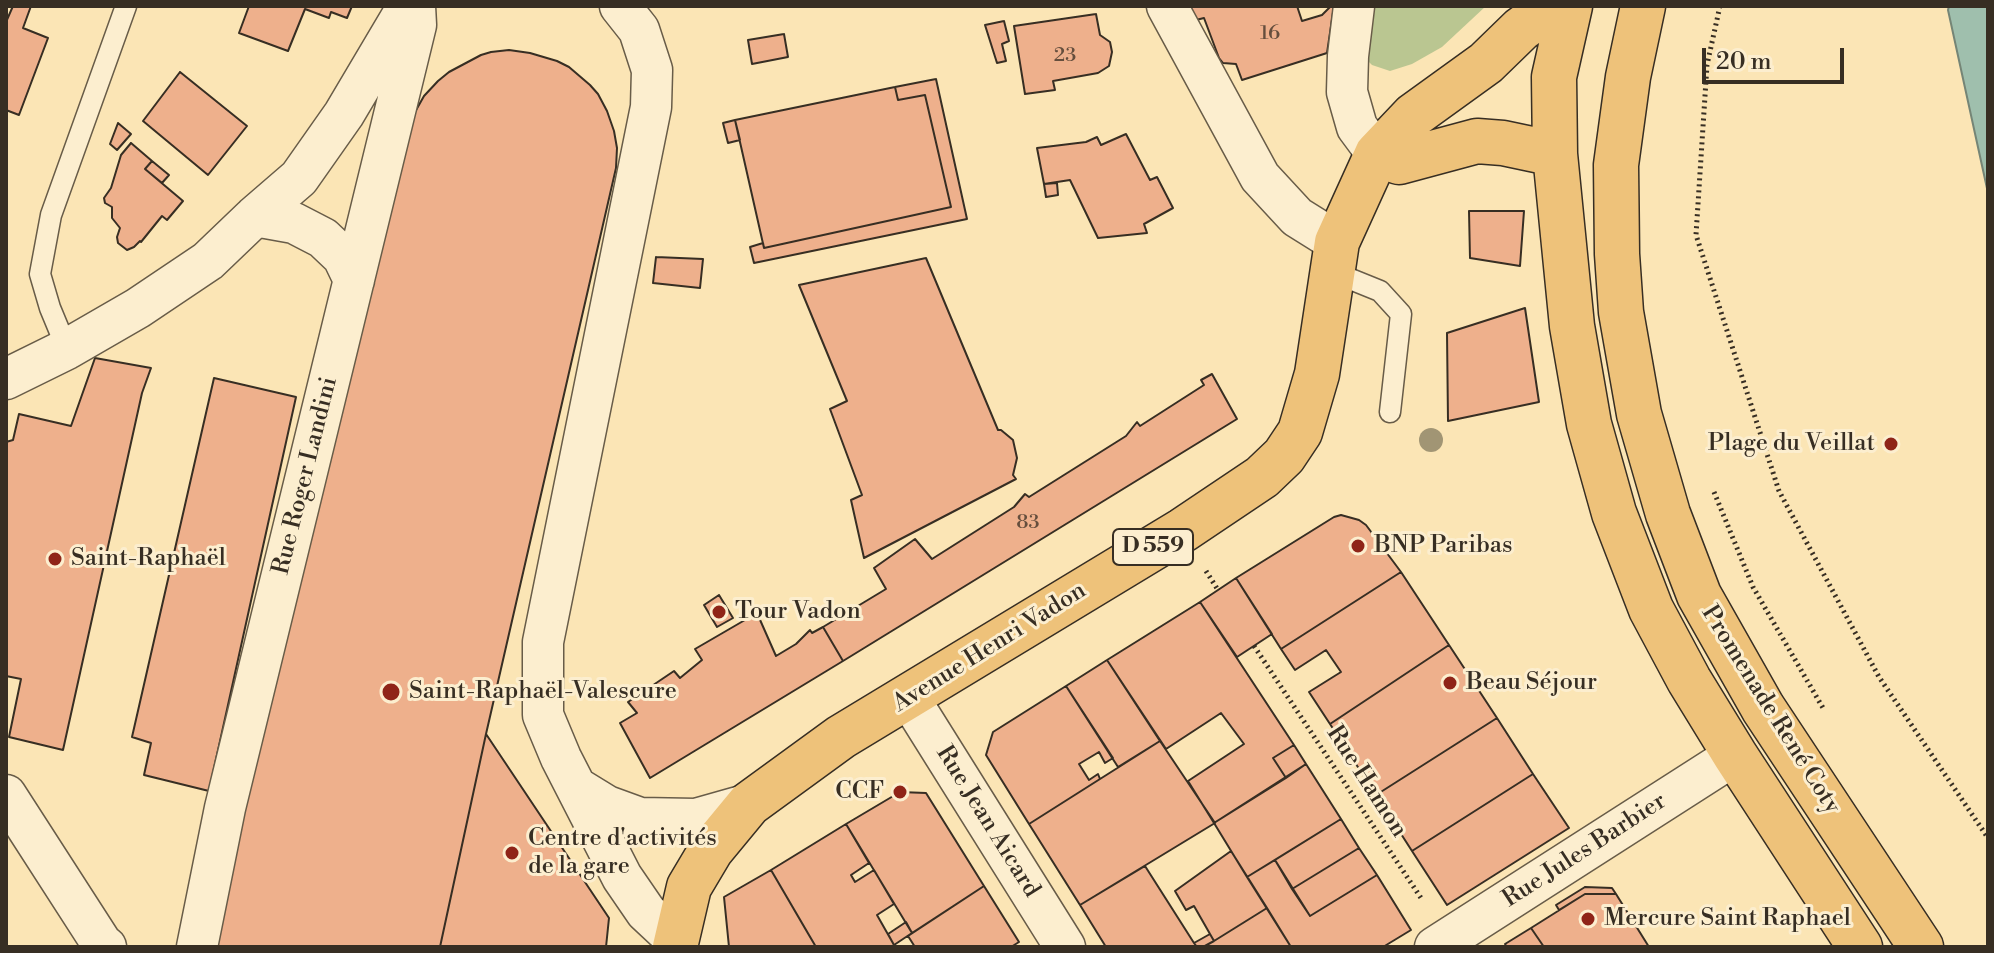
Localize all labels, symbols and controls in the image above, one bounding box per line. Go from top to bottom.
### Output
house number: 16 [1260,22,1280,46]
scale bar [1706,32,1848,82]
house number: 23 [1054,44,1076,68]
text: 20 m [1716,47,1772,77]
street label: Rue Roger Landini [267,374,345,578]
place label: Plage du Veillat [1708,430,1875,458]
marker: Plage du Veillat [1882,435,1900,453]
house number: 83 [1016,511,1040,535]
road number: D 559 [1113,529,1193,565]
place label: BNP Paribas [1374,532,1513,560]
marker: BNP Paribas [1349,537,1367,555]
place label: Saint-Raphaël [71,545,226,573]
marker: Saint-Raphaël [46,550,64,568]
street label: Avenue Henri Vadon [888,577,1092,719]
place label: Tour Vadon [735,598,861,626]
street label: Promenade René Coty [1694,601,1846,819]
marker: Tour Vadon [710,603,728,621]
place label: Beau Séjour [1466,669,1597,697]
marker: Beau Séjour [1441,674,1459,692]
place label: Saint-Raphaël-Valescure [409,678,677,706]
marker: Saint-Raphaël-Valescure [380,681,402,703]
street label: Rue Hamon [1319,721,1413,843]
street label: Rue Jean Aicard [929,741,1045,903]
place label: CCF [835,778,884,806]
marker: CCF [891,783,909,801]
street label: Rue Jules Barbier [1498,787,1672,915]
place label: Centre d'activités de la gare [528,825,717,881]
marker: Centre d'activités de la gare [503,844,521,862]
place label: Mercure Saint Raphael [1604,905,1851,933]
marker: Mercure Saint Raphael [1579,910,1597,928]

